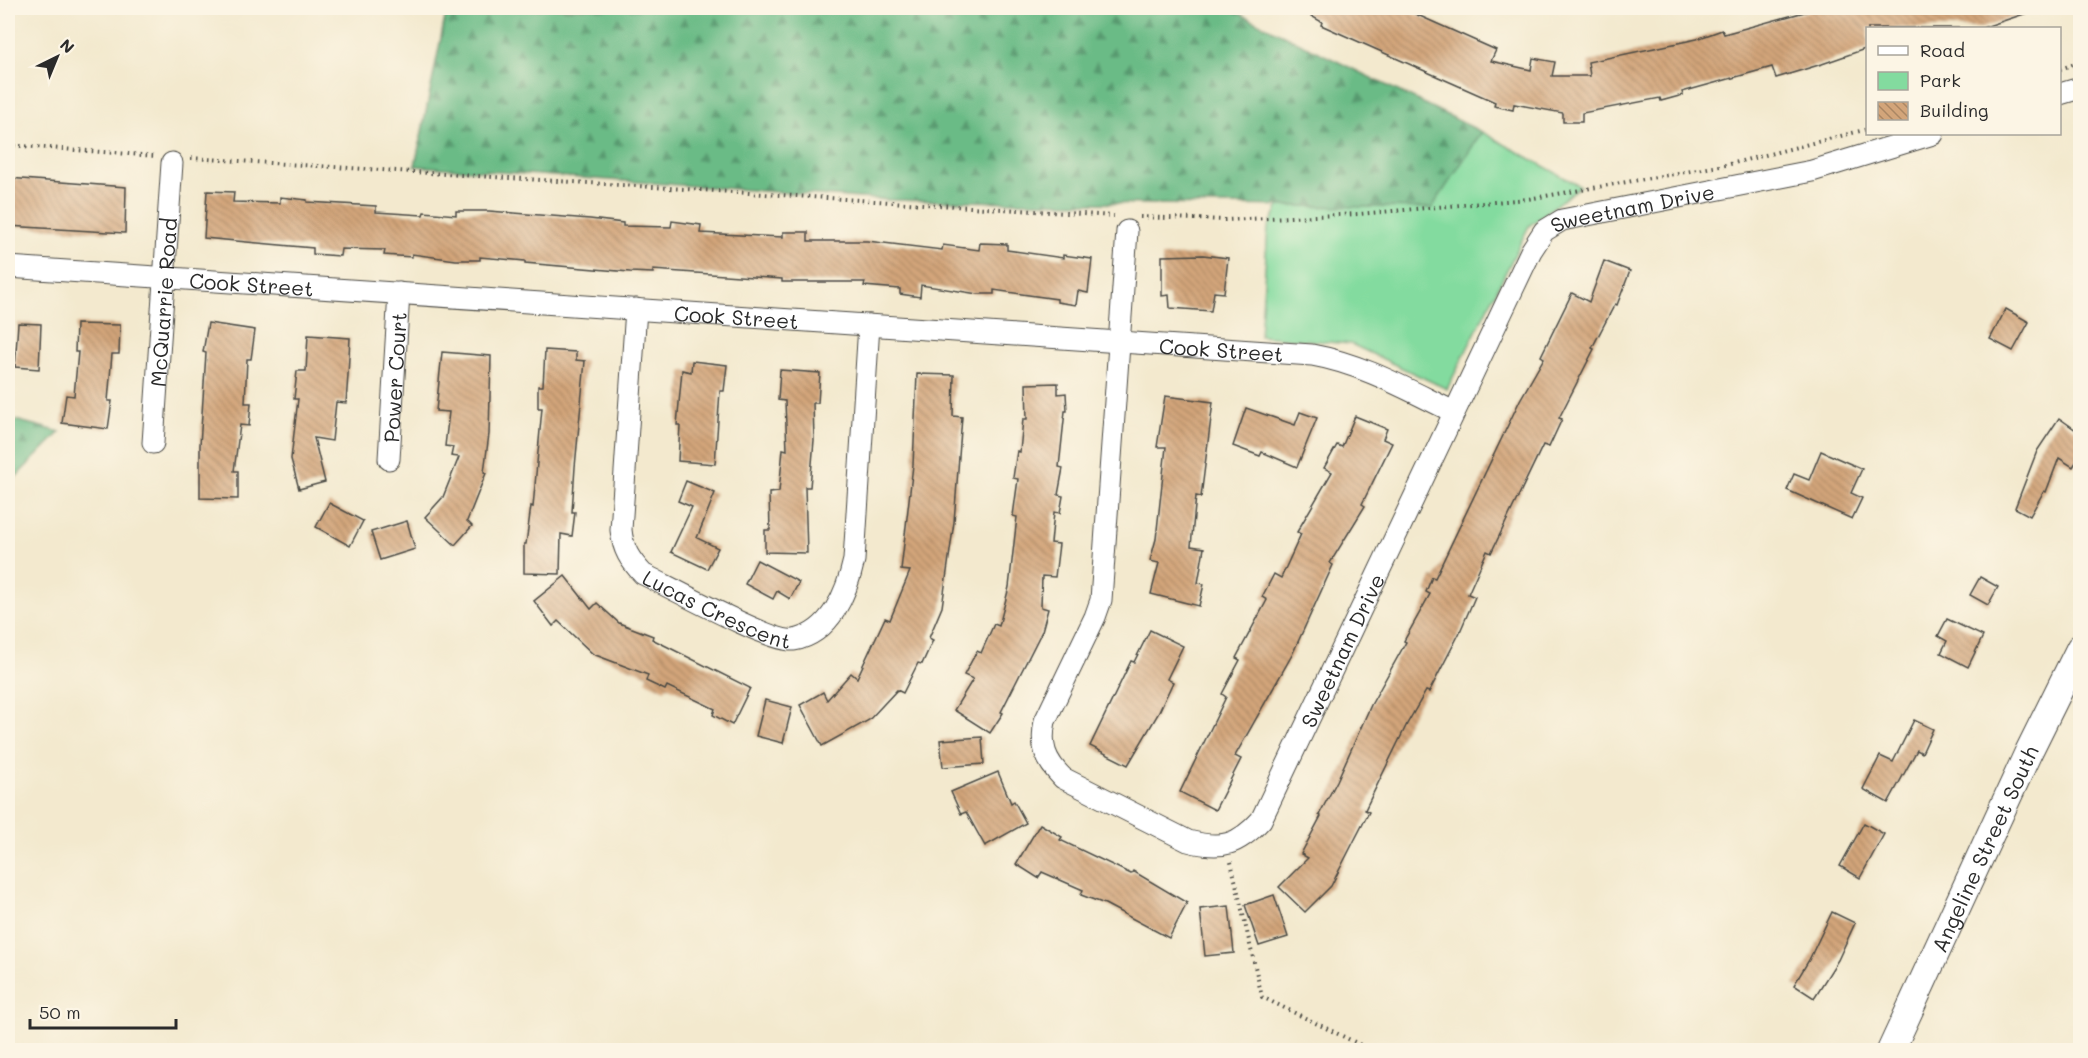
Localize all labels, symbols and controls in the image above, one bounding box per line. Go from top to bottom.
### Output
north arrow [27,27,87,87]
legend [1866,27,2061,135]
text: N [56,34,79,57]
text: Road [1920,38,1965,62]
text: Park [1920,68,1961,92]
text: Building [1920,98,1988,122]
street label: Sweetnam Drive [1545,177,1717,238]
street label: McQuarrie Road [143,217,182,388]
street label: Cook Street [188,266,315,301]
street label: Cook Street [673,298,799,334]
street label: Power Court [377,311,411,443]
street label: Cook Street [1158,331,1284,367]
street label: Lucas Crescent [639,563,793,654]
street label: Sweetnam Drive [1294,569,1390,731]
street label: Angeline Street South [1925,740,2043,956]
scale bar [30,992,176,1030]
text: 50 m [39,1000,81,1024]

